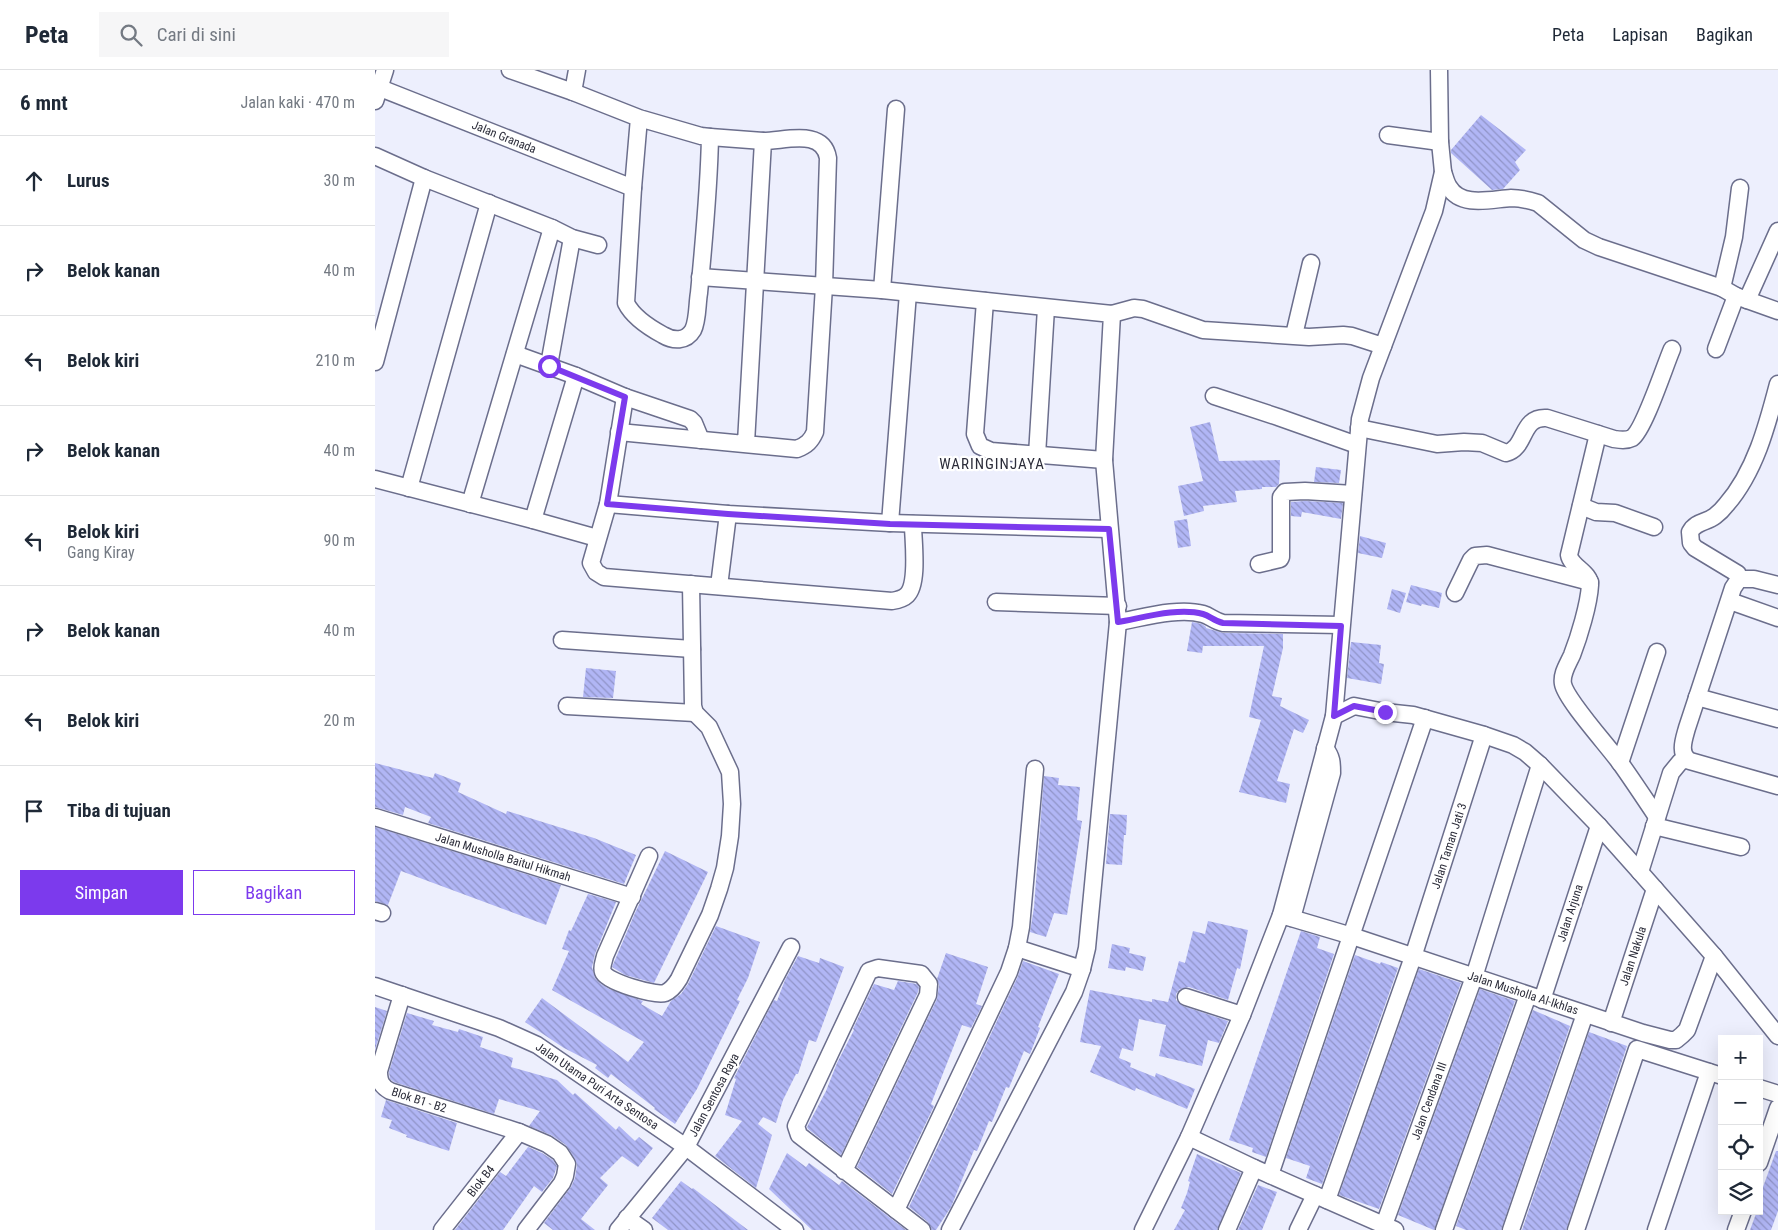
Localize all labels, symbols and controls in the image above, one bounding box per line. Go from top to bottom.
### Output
search box [99,12,449,57]
text: Peta [25,21,69,49]
icon: search [117,21,145,49]
text: Cari di sini [157,23,236,46]
text: Peta [1552,24,1584,45]
text: Lapisan [1612,24,1668,45]
text: Bagikan [1696,24,1753,45]
text: 6 mnt [20,91,68,115]
text: Jalan kaki · 470 m [240,93,355,112]
street label: Jalan Granada [470,118,538,156]
icon: ahead [20,167,48,195]
text: Lurus [67,169,110,192]
text: 30 m [323,171,355,190]
icon: right [20,257,48,285]
text: Belok kanan [67,259,160,282]
text: 40 m [323,261,355,280]
icon: left [20,347,48,375]
text: Belok kiri [67,349,139,372]
text: 210 m [316,351,355,370]
route start [538,355,561,378]
icon: right [20,437,48,465]
text: Belok kanan [67,439,160,462]
text: 40 m [323,441,355,460]
district label: WARINGINJAYA [939,455,1045,473]
text: Belok kiri [67,520,139,543]
icon: left [20,527,48,555]
text: 90 m [323,531,355,550]
text: Gang Kiray [67,543,135,562]
icon: right [20,617,48,645]
text: Belok kanan [67,619,160,642]
text: 40 m [323,621,355,640]
route end [1374,701,1397,724]
icon: left [20,707,48,735]
text: Belok kiri [67,709,139,732]
text: 20 m [323,711,355,730]
icon: arrive [20,797,48,825]
text: Tiba di tujuan [67,799,171,822]
street label: Jalan Taman Jati 3 [1428,801,1470,891]
street label: Jalan Musholla Baitul Hikmah [434,830,573,884]
button: Simpan [20,870,183,915]
button: Bagikan [193,870,355,915]
street label: Jalan Arjuna [1554,882,1586,943]
street label: Jalan Nakula [1617,924,1649,987]
street label: Jalan Musholla Al-Ikhlas [1466,968,1580,1018]
map controls [1718,1035,1763,1215]
button: + [1718,1035,1763,1080]
street label: Jalan Utama Puri Arta Sentosa [533,1040,661,1133]
street label: Jalan Sentosa Raya [686,1051,742,1139]
street label: Jalan Cendana III [1408,1060,1450,1142]
button: − [1718,1080,1763,1125]
street label: Blok B1 - B2 [390,1085,448,1115]
button: locate [1718,1125,1763,1170]
street label: Blok B4 [464,1162,498,1199]
button: layers [1718,1170,1763,1215]

